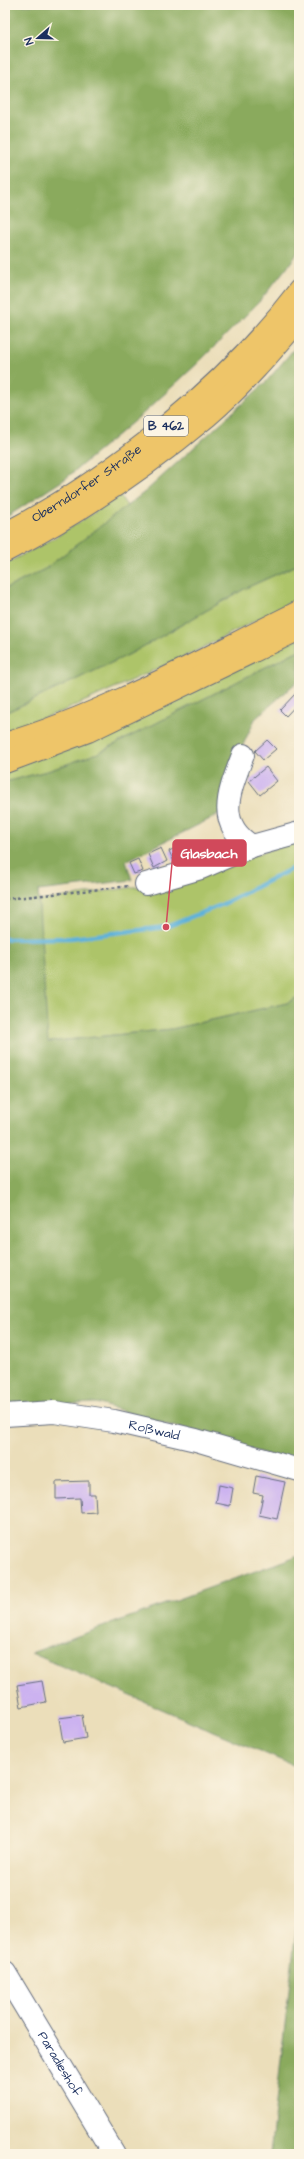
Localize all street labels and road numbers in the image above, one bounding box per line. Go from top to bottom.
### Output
road number: B 462 [144,416,188,436]
street label: Oberndorfer Straße [28,440,145,527]
street label: Roßwald [127,1416,182,1445]
street label: Paradieshof [33,2028,86,2100]

